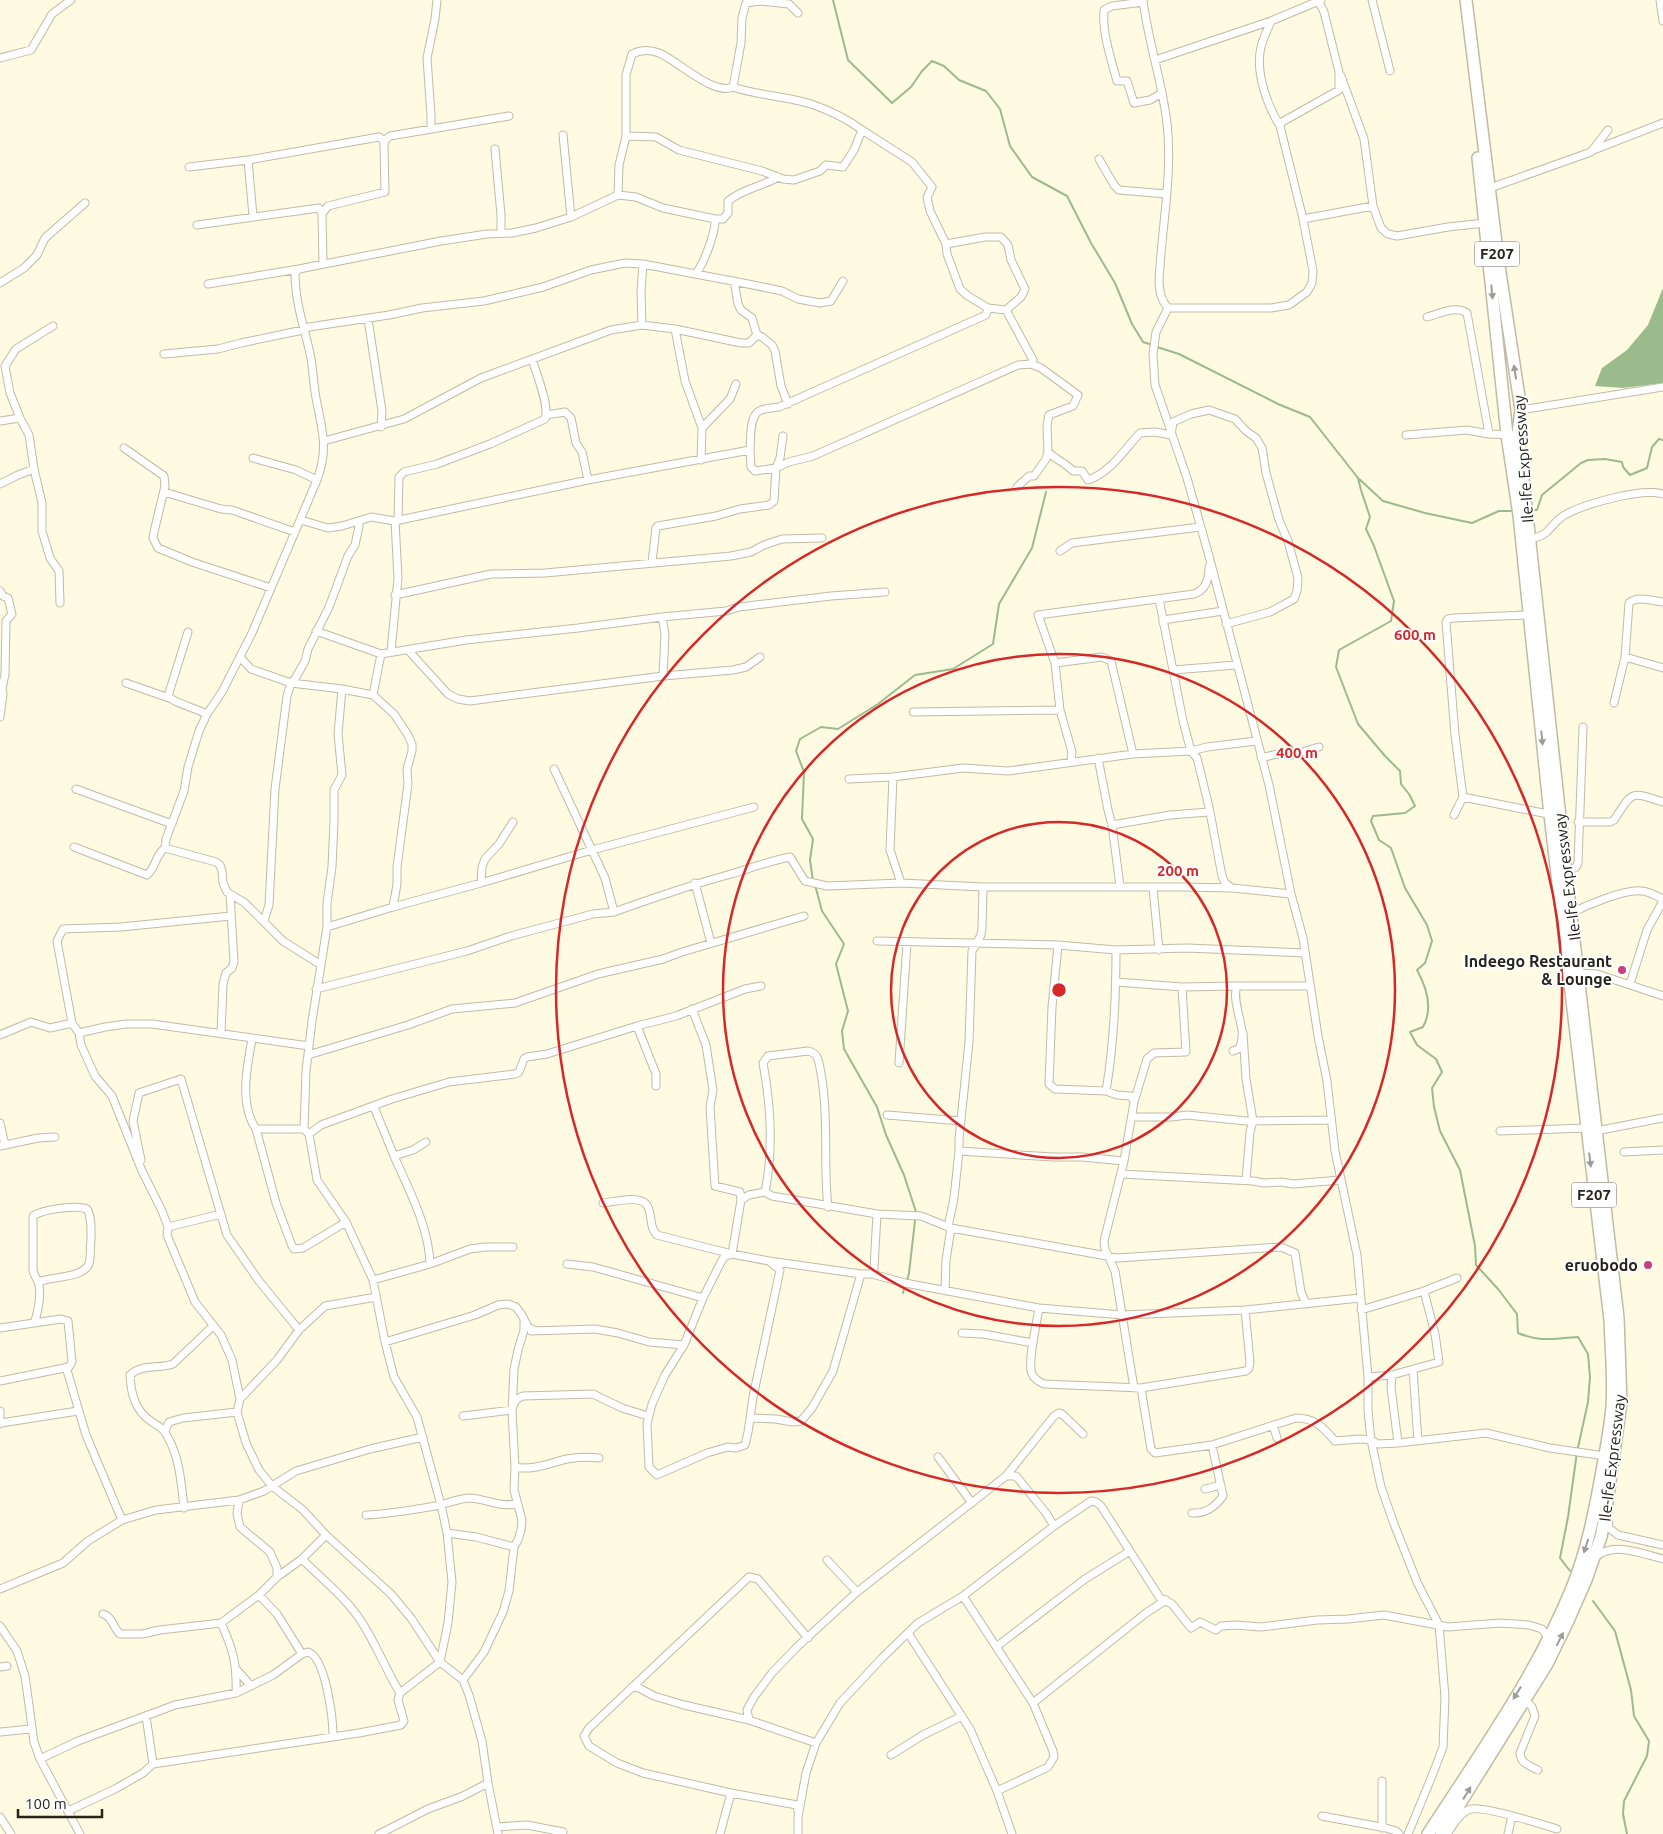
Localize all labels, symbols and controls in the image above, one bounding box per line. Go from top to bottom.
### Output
road number: F207 [1474,242,1520,266]
one-way arrow [1488,284,1496,300]
one-way arrow [1511,363,1519,379]
street label: Ile-Ife Expressway [1510,394,1536,524]
text: 600 m [1394,626,1436,643]
one-way arrow [1538,730,1546,746]
text: 400 m [1276,744,1318,761]
street label: Ile-Ife Expressway [1550,812,1584,942]
text: 200 m [1157,862,1199,879]
place label: Indeego Restaurant & Lounge [1464,952,1612,988]
marker: Indeego Restaurant & Lounge [1616,964,1628,976]
centre of rings [1050,981,1068,999]
one-way arrow [1586,1152,1594,1168]
road number: F207 [1572,1182,1616,1208]
place label: eruobodo [1565,1256,1638,1274]
marker: eruobodo [1642,1259,1654,1271]
street label: Ile-Ife Expressway [1595,1393,1629,1523]
one-way arrow [1581,1538,1589,1553]
one-way arrow [1555,1631,1564,1646]
one-way arrow [1513,1686,1522,1699]
scale bar [18,1786,101,1818]
one-way arrow [1462,1786,1471,1799]
text: 100 m [25,1795,67,1812]

